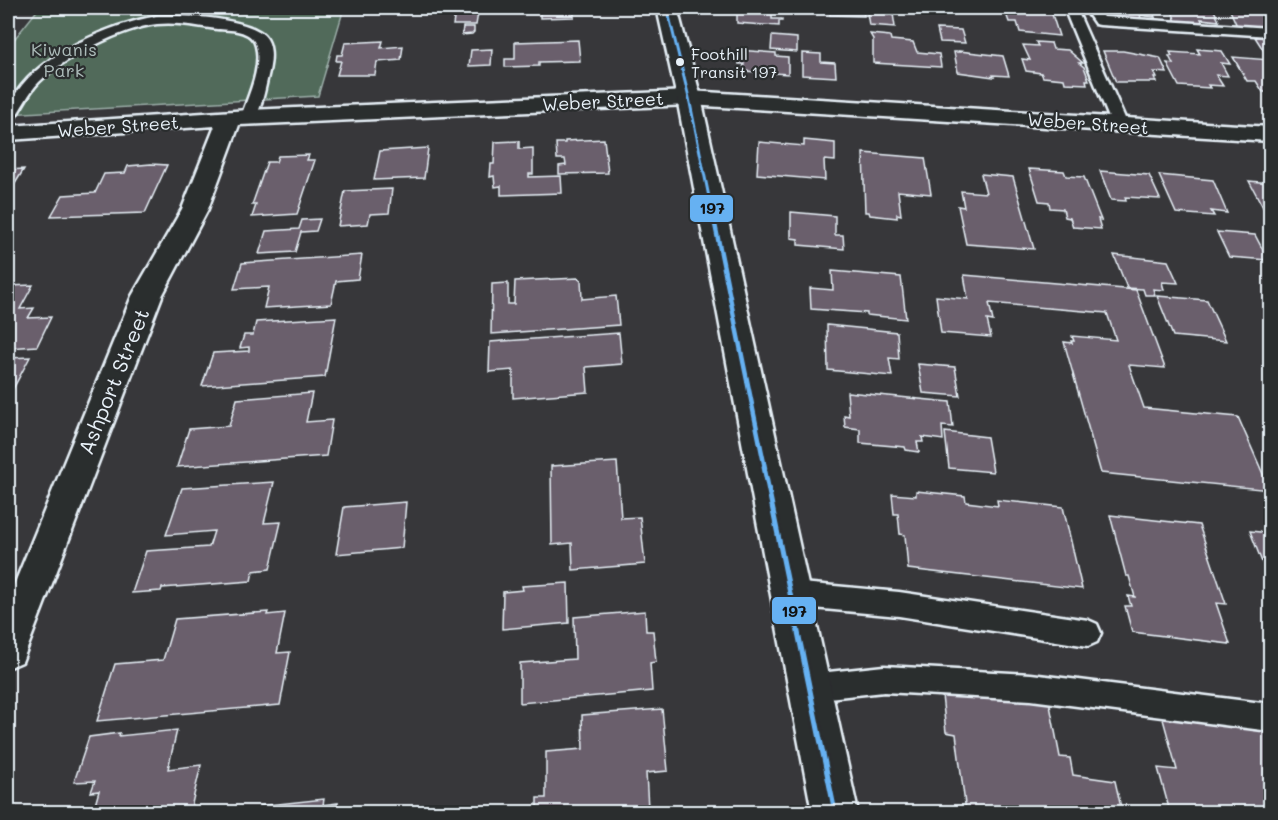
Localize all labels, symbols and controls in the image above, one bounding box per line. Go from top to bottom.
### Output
park label: Kiwanis Park [31,37,97,82]
place label: Foothill Transit 197 [691,43,777,82]
marker: Foothill Transit 197 [674,56,686,68]
street label: Weber Street [542,86,664,116]
street label: Weber Street [1026,107,1150,139]
street label: Weber Street [56,110,180,142]
line badge: 197 [689,194,734,223]
text: 197 [699,197,725,218]
street label: Ashport Street [71,304,155,458]
line badge: 197 [771,596,817,625]
text: 197 [781,600,807,621]

